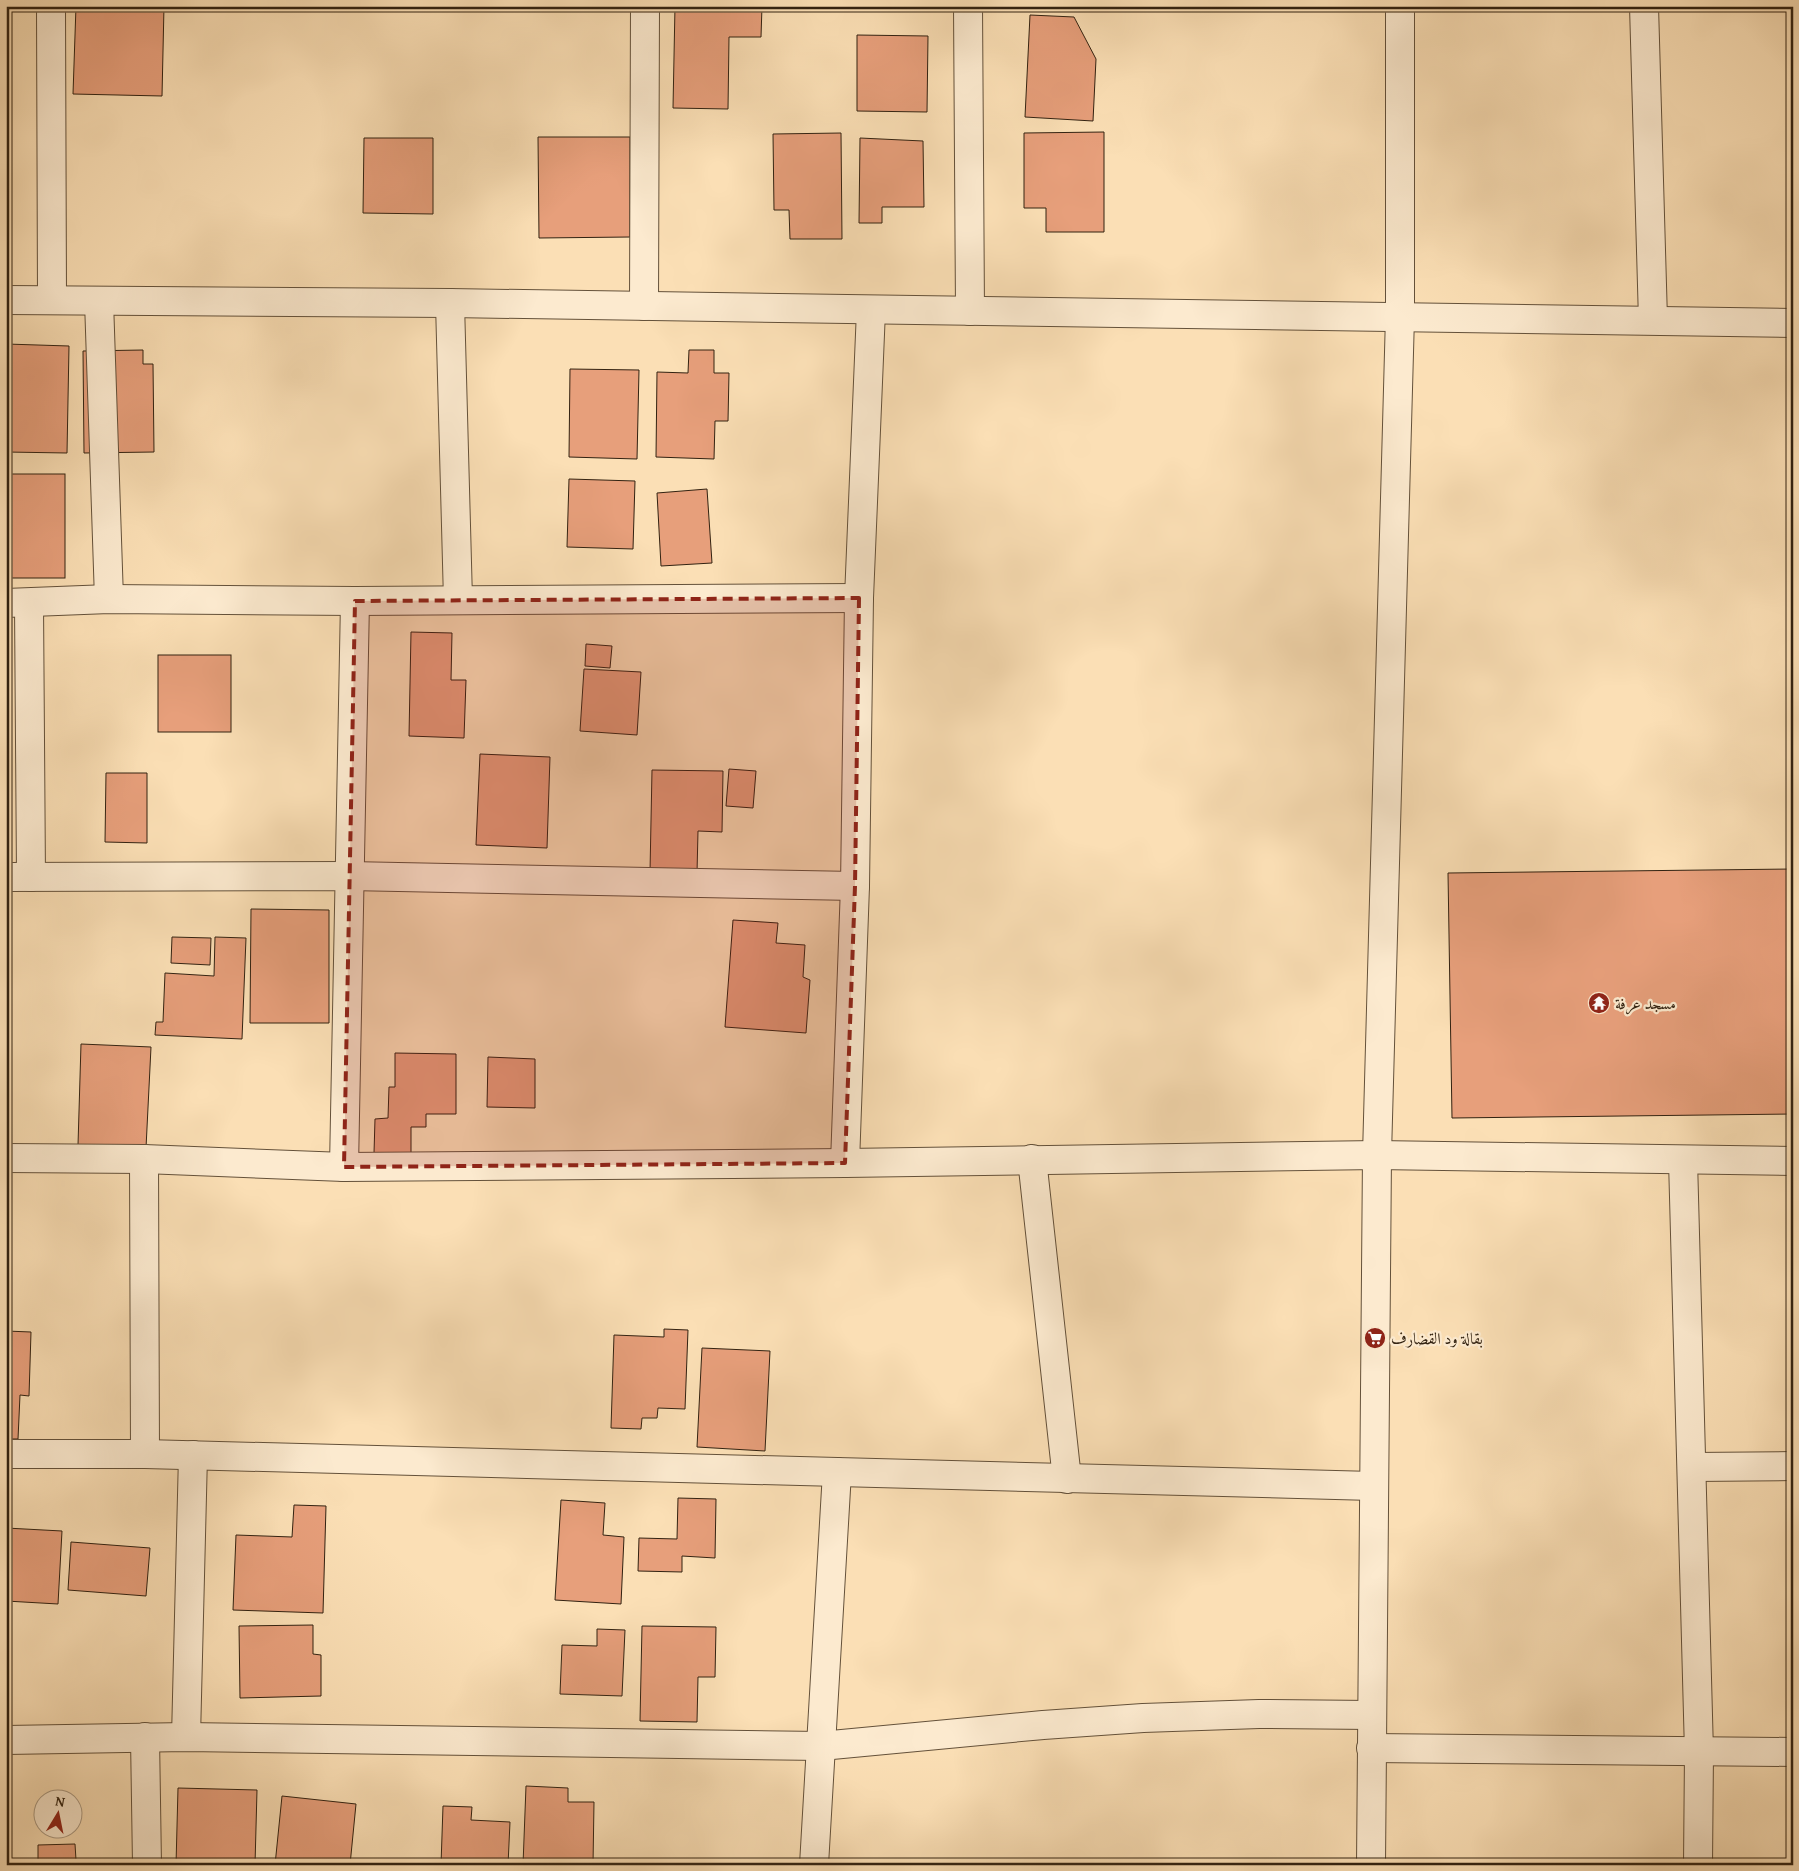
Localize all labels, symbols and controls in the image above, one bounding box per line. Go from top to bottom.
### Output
temple icon: مسجد عرفة [1587,991,1611,1015]
place label: مسجد عرفة [1615,991,1676,1015]
supermarket icon: بقالة ود القضارف [1363,1326,1387,1350]
place label: بقالة ود القضارف [1391,1326,1483,1350]
north arrow [32,1788,82,1838]
text: N [54,1791,67,1812]

